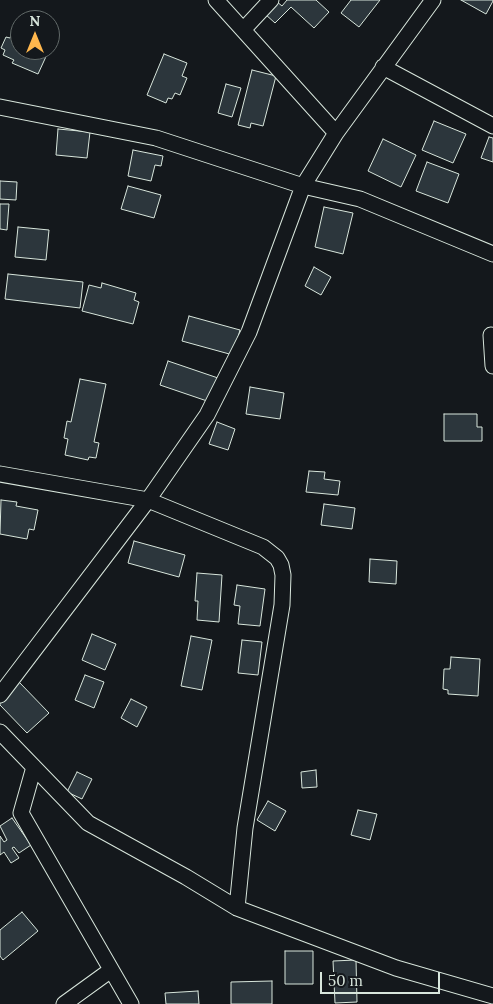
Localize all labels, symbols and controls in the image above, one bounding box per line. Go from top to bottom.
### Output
north arrow [10,10,60,60]
text: N [30,12,40,30]
scale bar [323,962,443,994]
text: 50 m [328,971,363,990]

